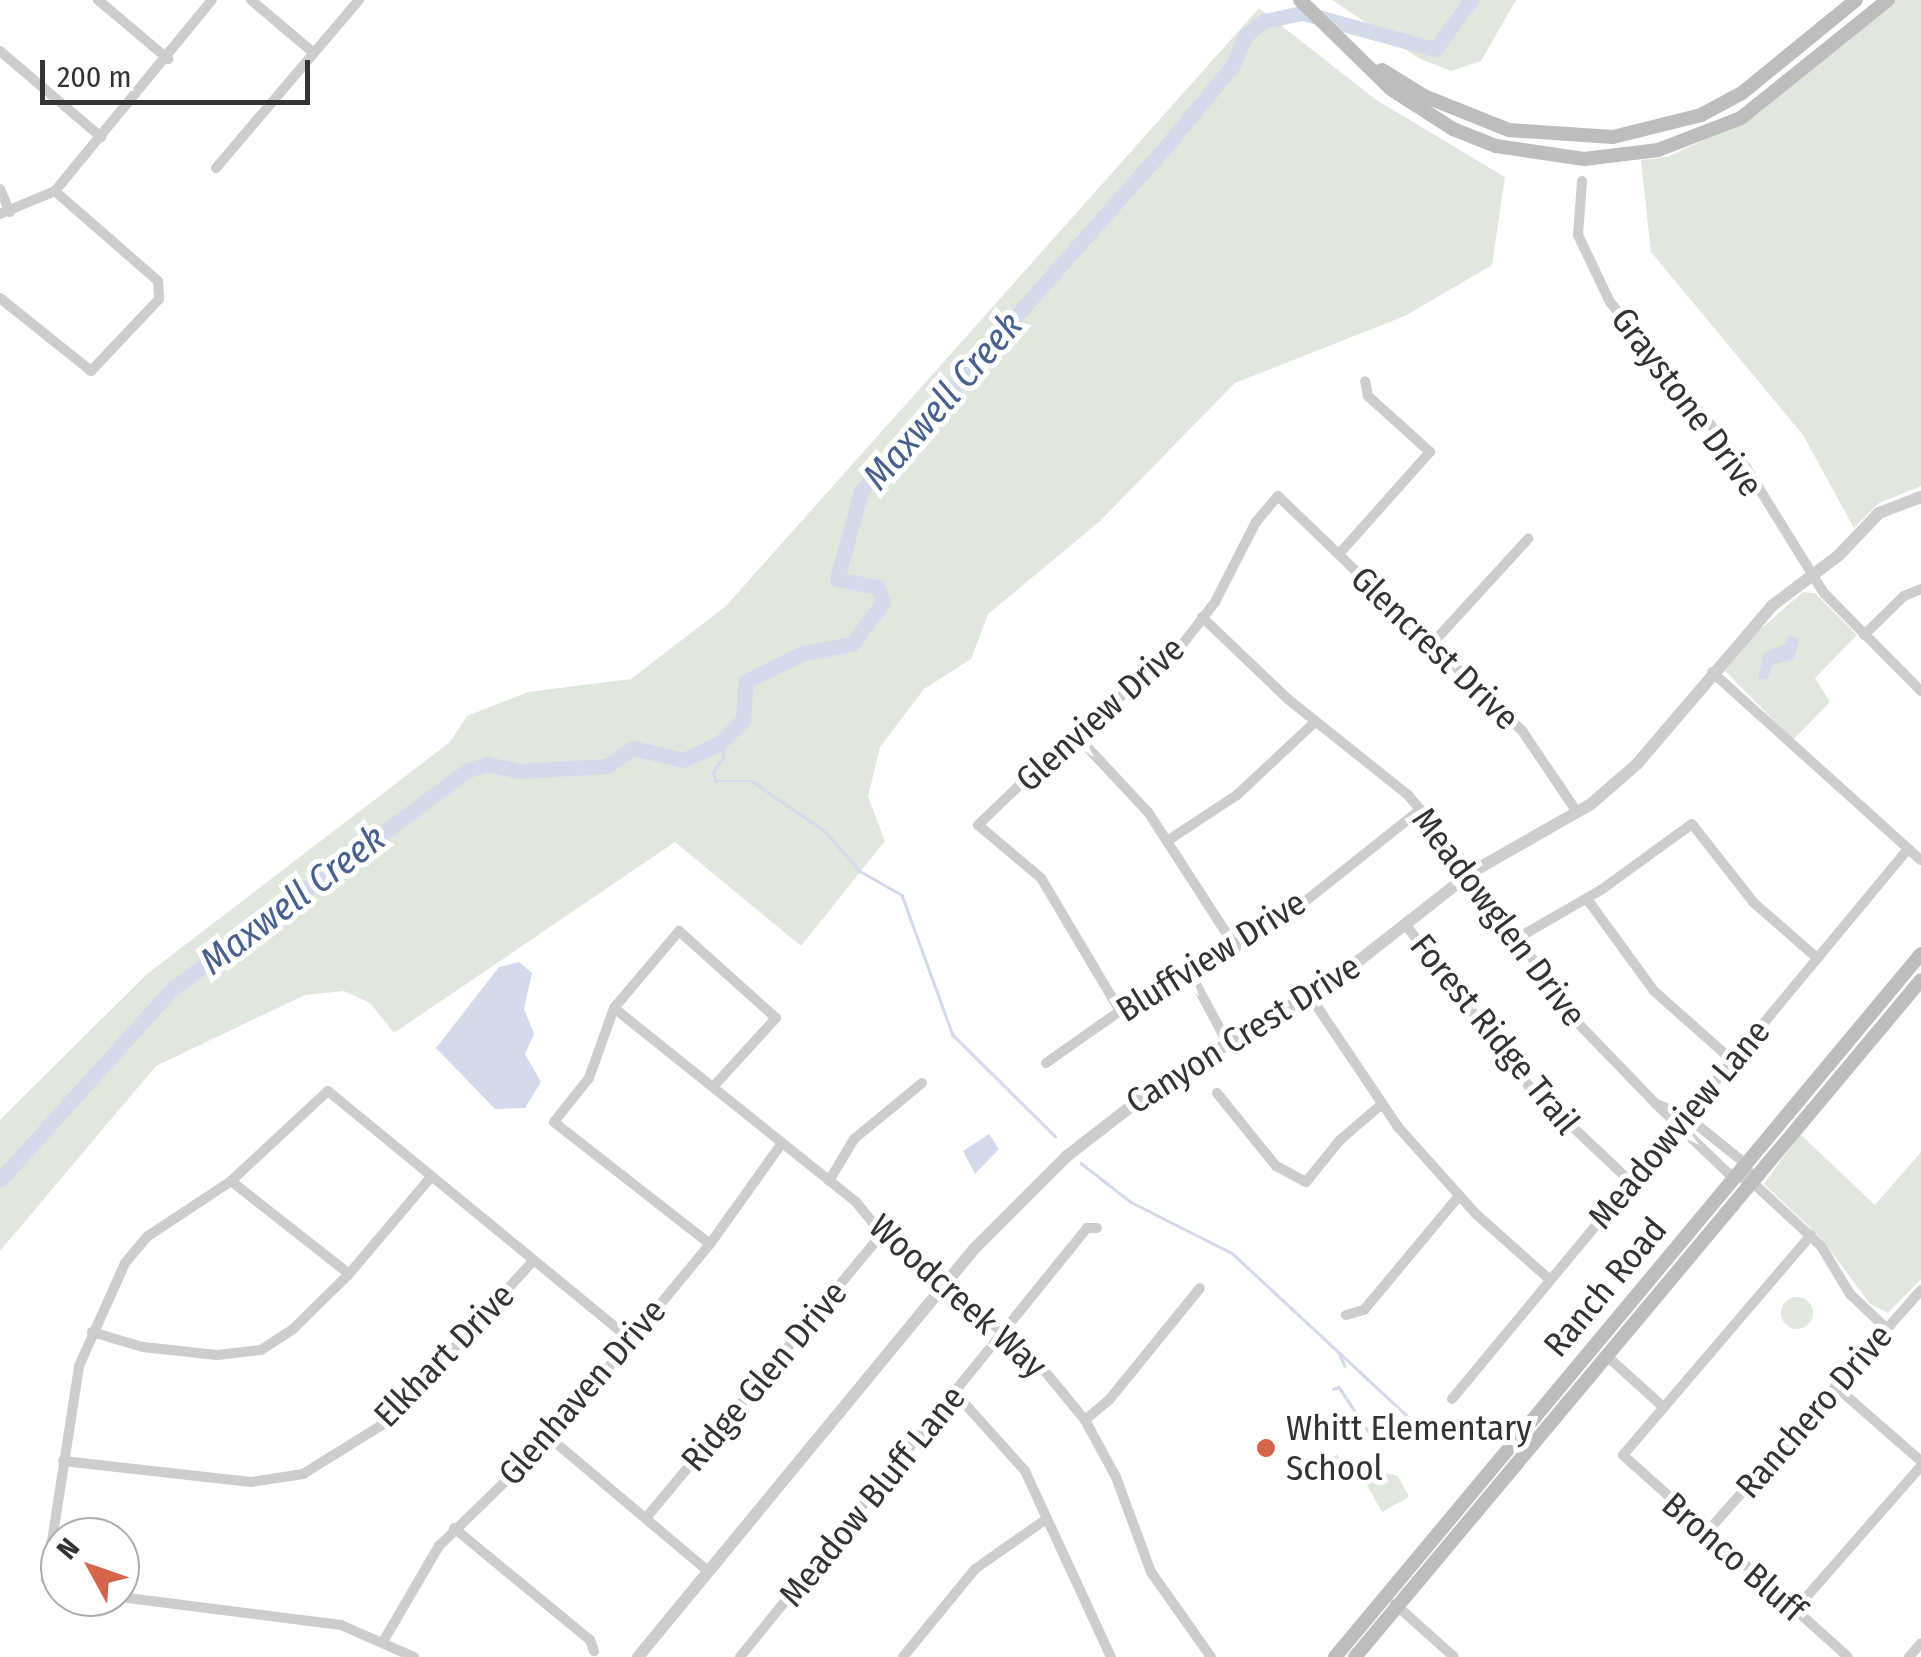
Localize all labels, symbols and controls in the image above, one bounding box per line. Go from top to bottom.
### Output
scale bar [45,40,315,102]
text: 200 m [57,59,132,95]
street label: Graystone Drive [1602,299,1772,505]
water label: Maxwell Creek [854,303,1032,499]
street label: Glencrest Drive [1342,557,1528,739]
street label: Glenview Drive [1007,628,1193,800]
street label: Meadowglen Drive [1403,799,1595,1035]
water label: Maxwell Creek [191,816,395,984]
street label: Bluffview Drive [1109,881,1313,1031]
street label: Forest Ridge Trail [1402,926,1588,1142]
street label: Canyon Crest Drive [1118,945,1368,1123]
street label: Meadowview Lane [1579,1011,1779,1237]
street label: Woodcreek Way [861,1205,1055,1387]
street label: Ranch Road [1535,1209,1675,1365]
street label: Ridge Glen Drive [672,1272,856,1480]
street label: Elkhart Drive [365,1274,523,1436]
street label: Glenhaven Drive [490,1290,674,1494]
street label: Ranchero Drive [1727,1315,1901,1507]
street label: Meadow Bluff Lane [770,1377,974,1615]
place label: Whitt Elementary School [1286,1407,1532,1489]
marker: Whitt Elementary School [1255,1437,1277,1459]
street label: Bronco Bluff [1654,1483,1814,1631]
north arrow [40,1517,140,1617]
text: N [50,1532,86,1566]

